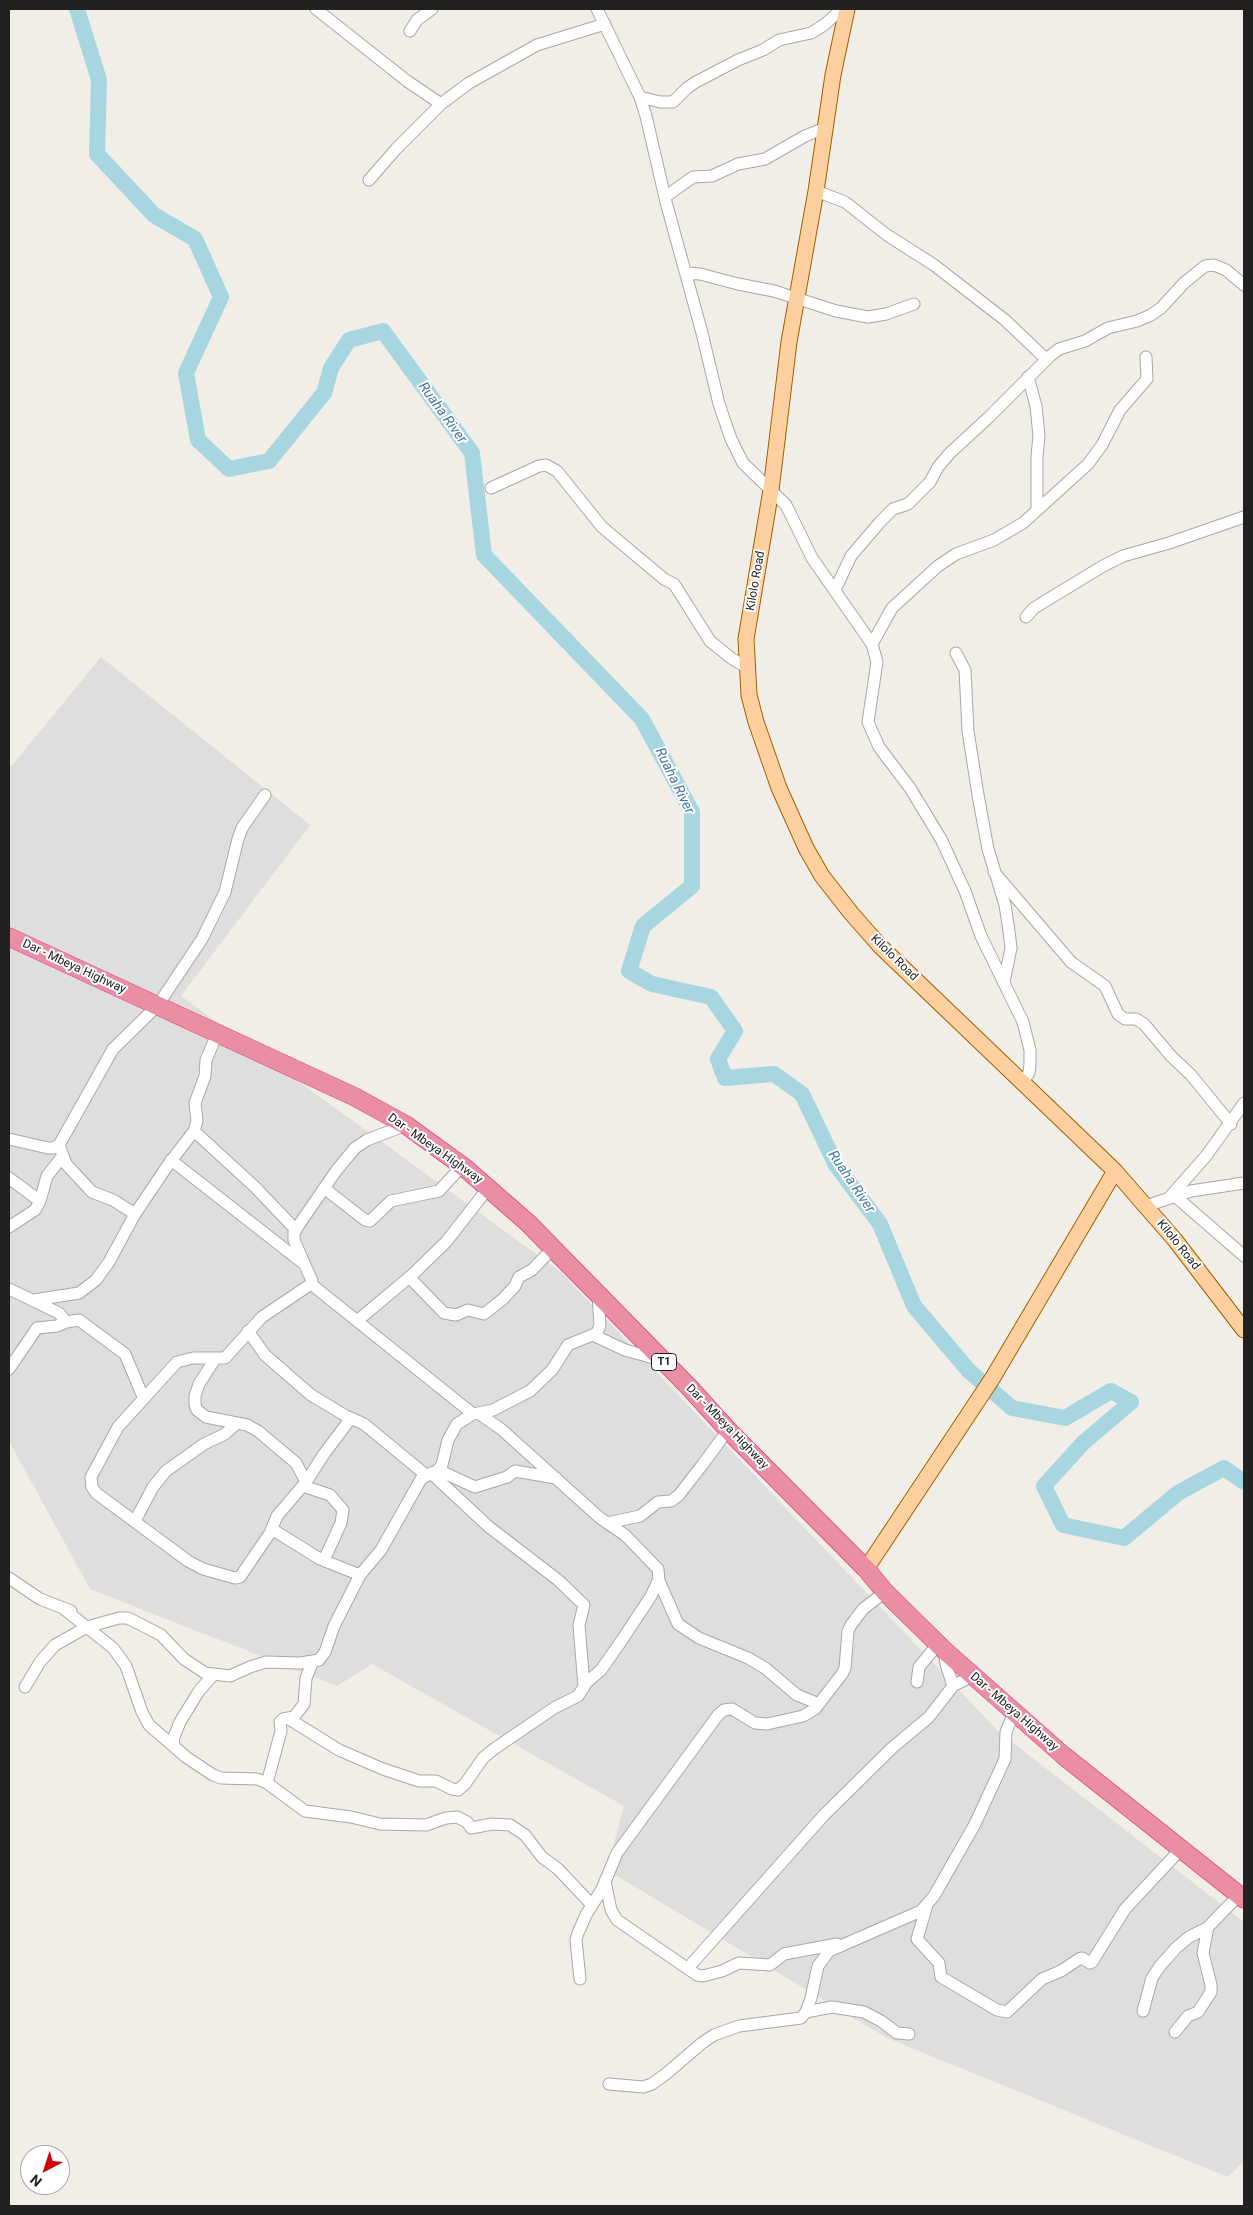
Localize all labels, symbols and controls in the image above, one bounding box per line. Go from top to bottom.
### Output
water label: Ruaha River [414,379,470,447]
street label: Kilolo Road [744,550,768,612]
water label: Ruaha River [651,745,697,817]
street label: Kilolo Road [867,932,921,984]
street label: Dar - Mbeya Highway [20,937,128,997]
street label: Dar - Mbeya Highway [385,1111,485,1187]
water label: Ruaha River [824,1148,878,1216]
street label: Kilolo Road [1153,1217,1203,1273]
road number: T1 [652,1354,676,1370]
street label: Dar - Mbeya Highway [683,1382,771,1472]
street label: Dar - Mbeya Highway [967,1670,1061,1754]
north arrow [20,2145,70,2195]
text: N [27,2171,45,2190]

